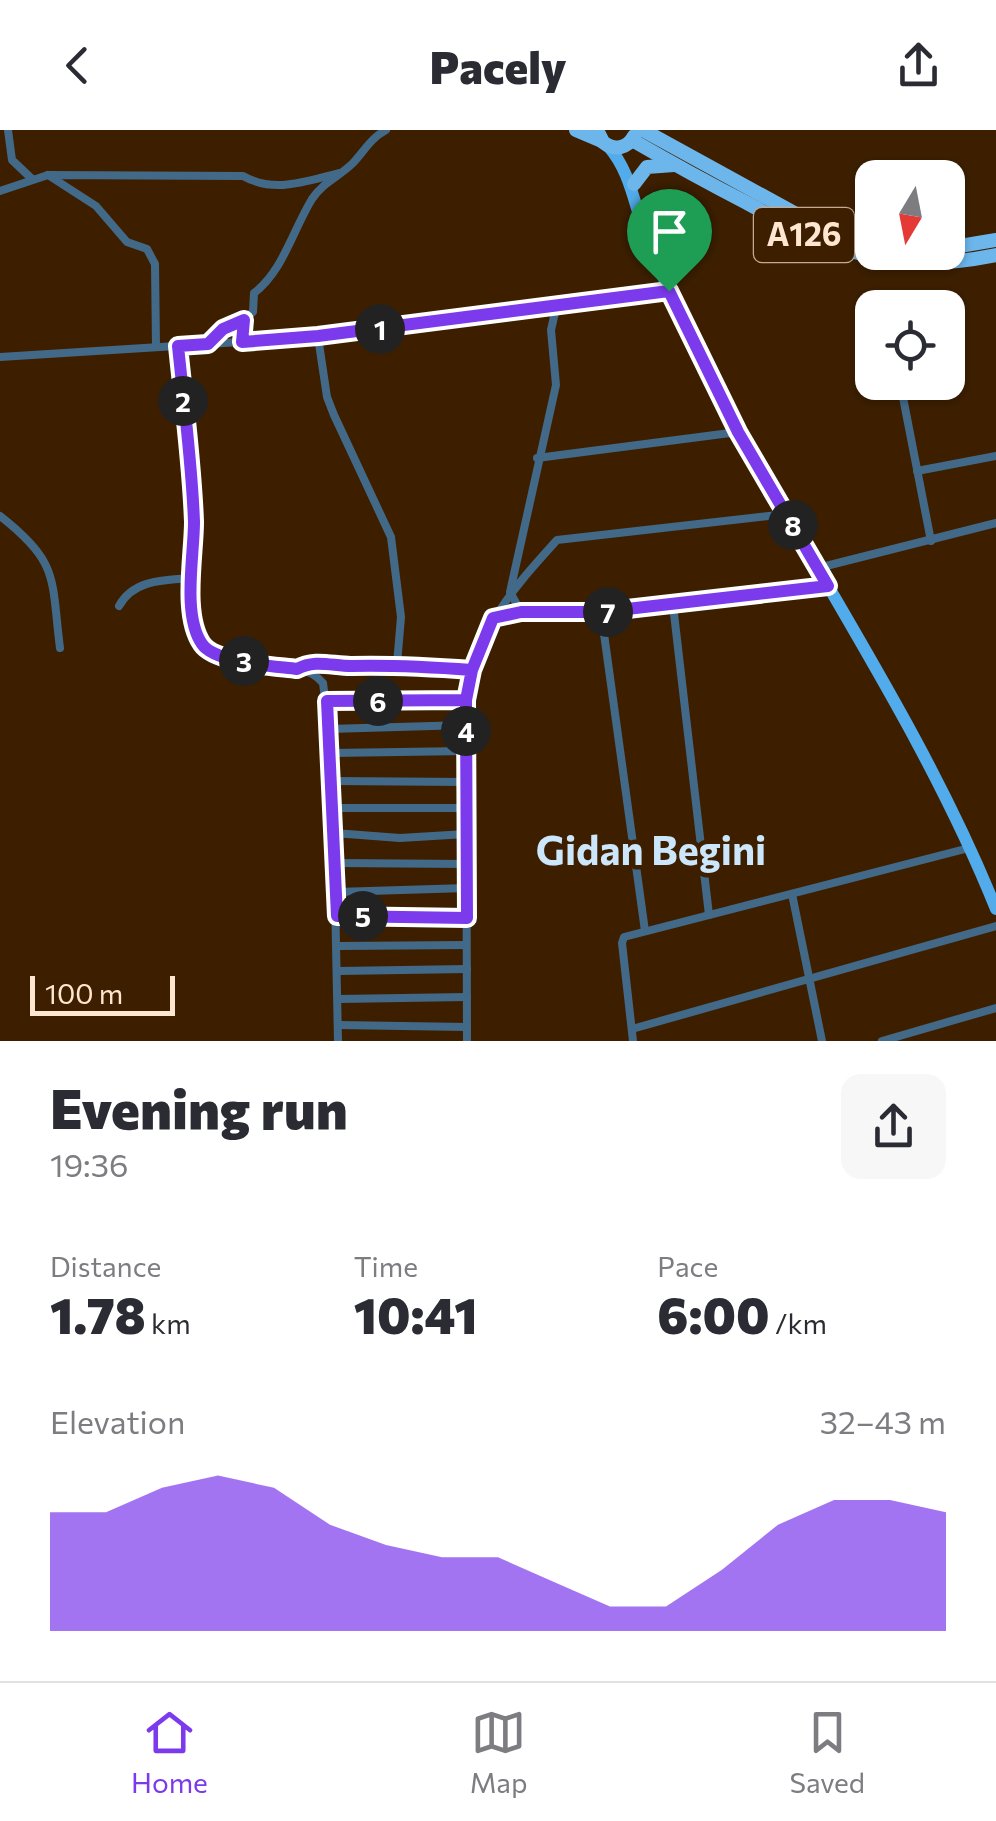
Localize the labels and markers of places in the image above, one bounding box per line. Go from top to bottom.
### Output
pin [627,189,712,292]
pin: 1 [355,304,405,354]
pin: 2 [158,376,208,426]
pin: 8 [768,500,818,550]
pin: 7 [583,587,633,637]
pin: 3 [219,636,269,686]
pin: 6 [353,676,403,726]
pin: 4 [441,706,491,756]
pin: 5 [338,891,388,941]

